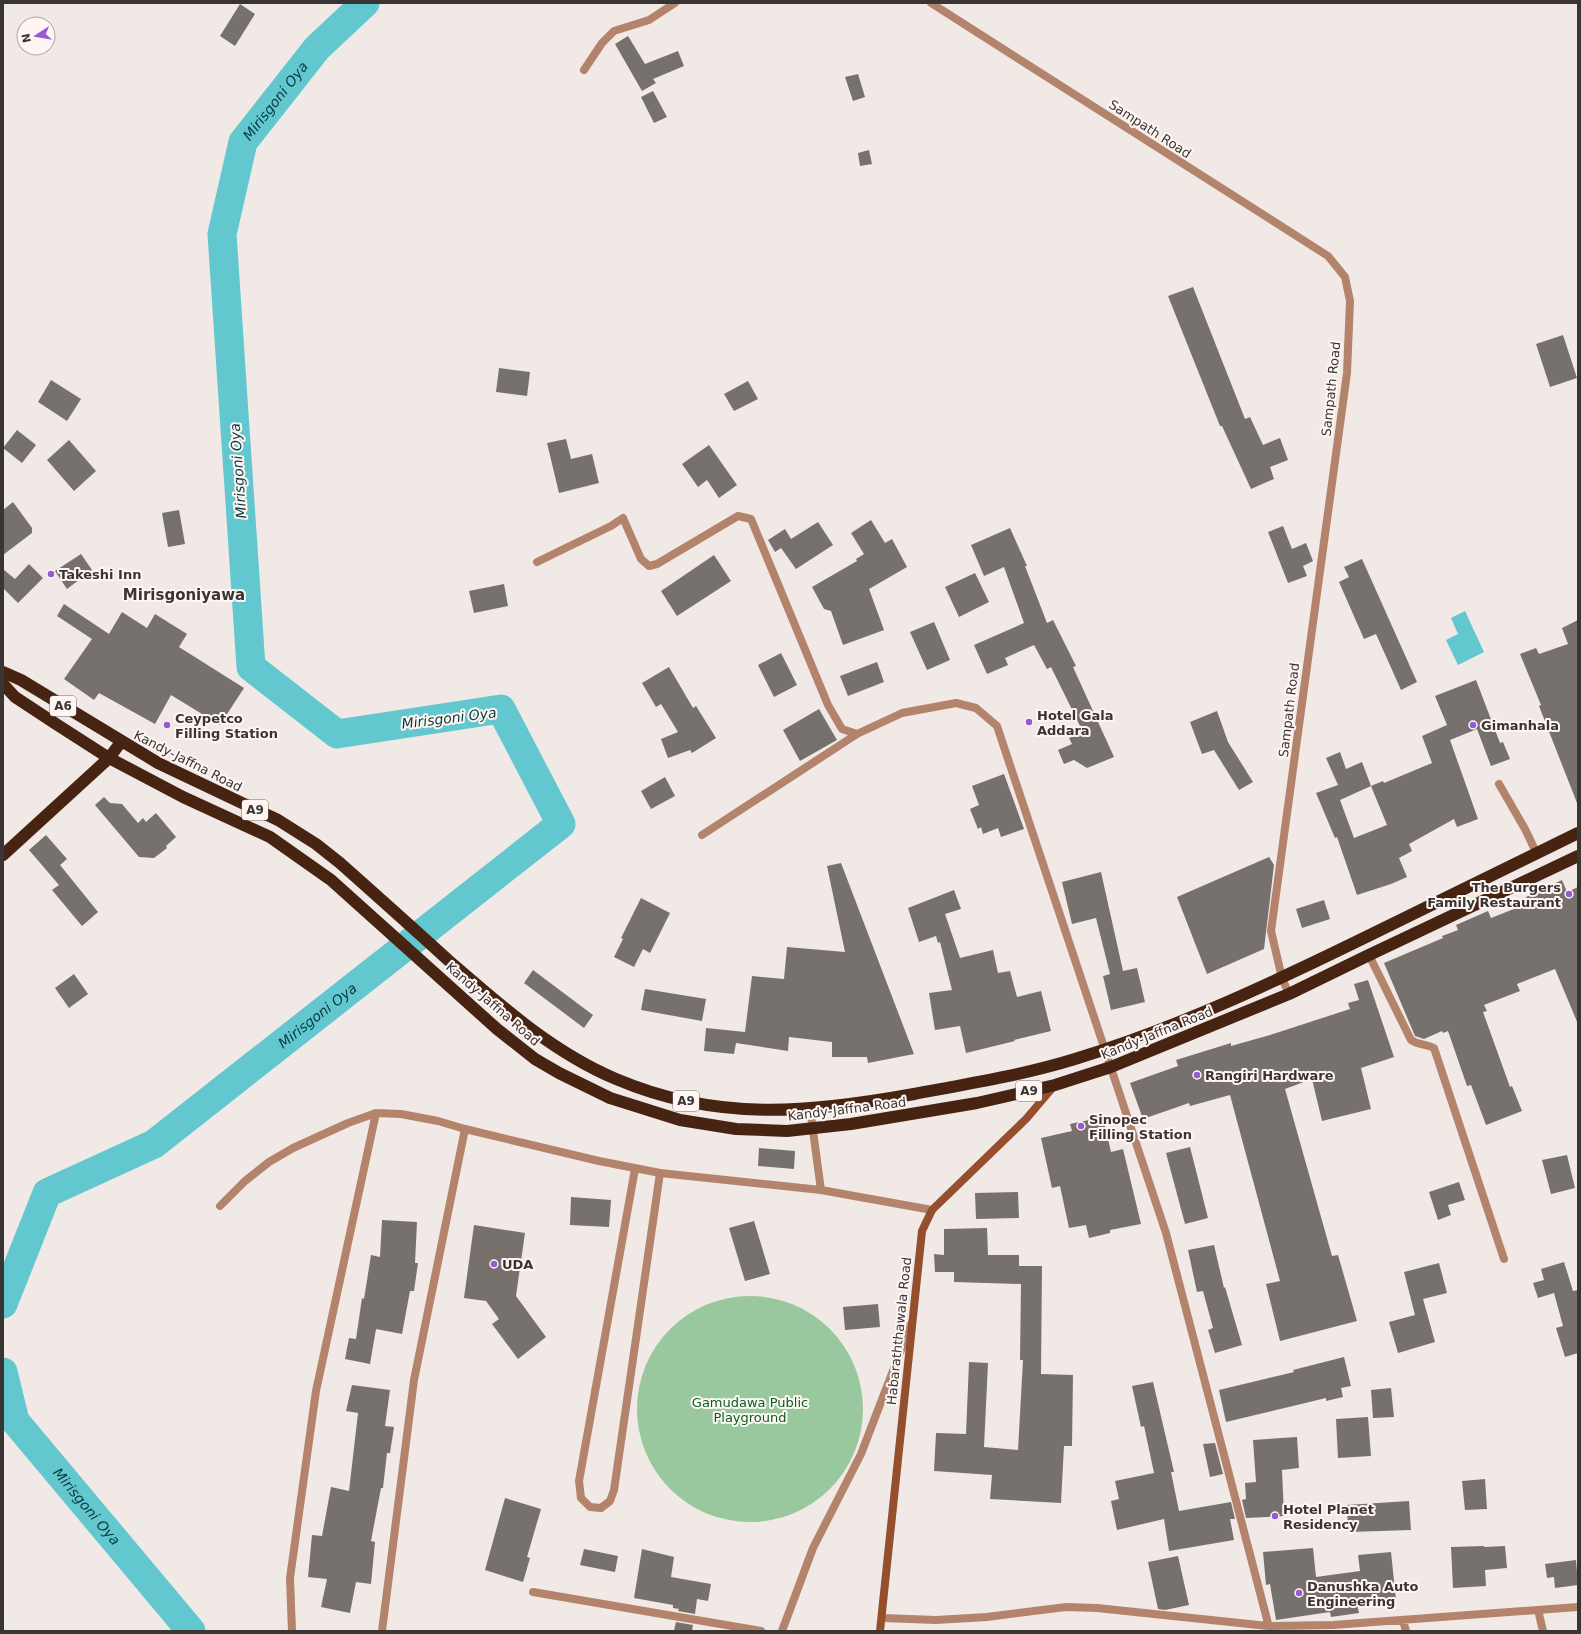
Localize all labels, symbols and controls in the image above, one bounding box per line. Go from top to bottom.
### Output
north arrow [16,16,56,56]
text: N [19,32,34,44]
water label: Mirisgoni Oya [239,58,311,143]
street label: Sampath Road [1106,97,1194,161]
street label: Sampath Road [1319,341,1343,437]
water label: Mirisgoni Oya [227,423,249,519]
place label: Takeshi Inn [59,567,141,582]
marker: Takeshi Inn [46,569,56,579]
district label: Mirisgoniyawa [123,586,245,604]
street label: Sampath Road [1276,662,1302,758]
road number: A6 [50,696,76,716]
water label: Mirisgoni Oya [401,704,497,732]
place label: Hotel Gala Addara [1037,708,1114,738]
place label: Ceypetco Filling Station [175,711,278,741]
marker: Hotel Gala Addara [1024,717,1034,727]
place label: Gimanhala [1481,718,1559,733]
marker: Ceypetco Filling Station [162,720,172,730]
marker: Gimanhala [1468,720,1478,730]
street label: Kandy-Jaffna Road [131,727,245,795]
road number: A9 [242,800,268,820]
place label: The Burgers Family Restaurant [1427,880,1561,910]
marker: The Burgers Family Restaurant [1564,889,1574,899]
street label: Kandy-Jaffna Road [443,959,543,1049]
water label: Mirisgoni Oya [275,980,360,1051]
street label: Kandy-Jaffna Road [1099,1004,1215,1062]
place label: Rangiri Hardware [1205,1068,1334,1083]
marker: Rangiri Hardware [1192,1070,1202,1080]
road number: A9 [1016,1081,1042,1101]
road number: A9 [673,1091,699,1111]
street label: Kandy-Jaffna Road [787,1094,907,1124]
place label: Sinopec Filling Station [1089,1112,1192,1142]
marker: Sinopec Filling Station [1076,1121,1086,1131]
street label: Habaraththawala Road [884,1256,914,1406]
place label: UDA [502,1257,533,1272]
marker: UDA [489,1259,499,1269]
park label: Gamudawa Public Playground [692,1395,808,1425]
water label: Mirisgoni Oya [50,1465,123,1548]
place label: Hotel Planet Residency [1283,1502,1374,1532]
marker: Hotel Planet Residency [1270,1511,1280,1521]
place label: Danushka Auto Engineering [1307,1579,1419,1609]
marker: Danushka Auto Engineering [1294,1588,1304,1598]

